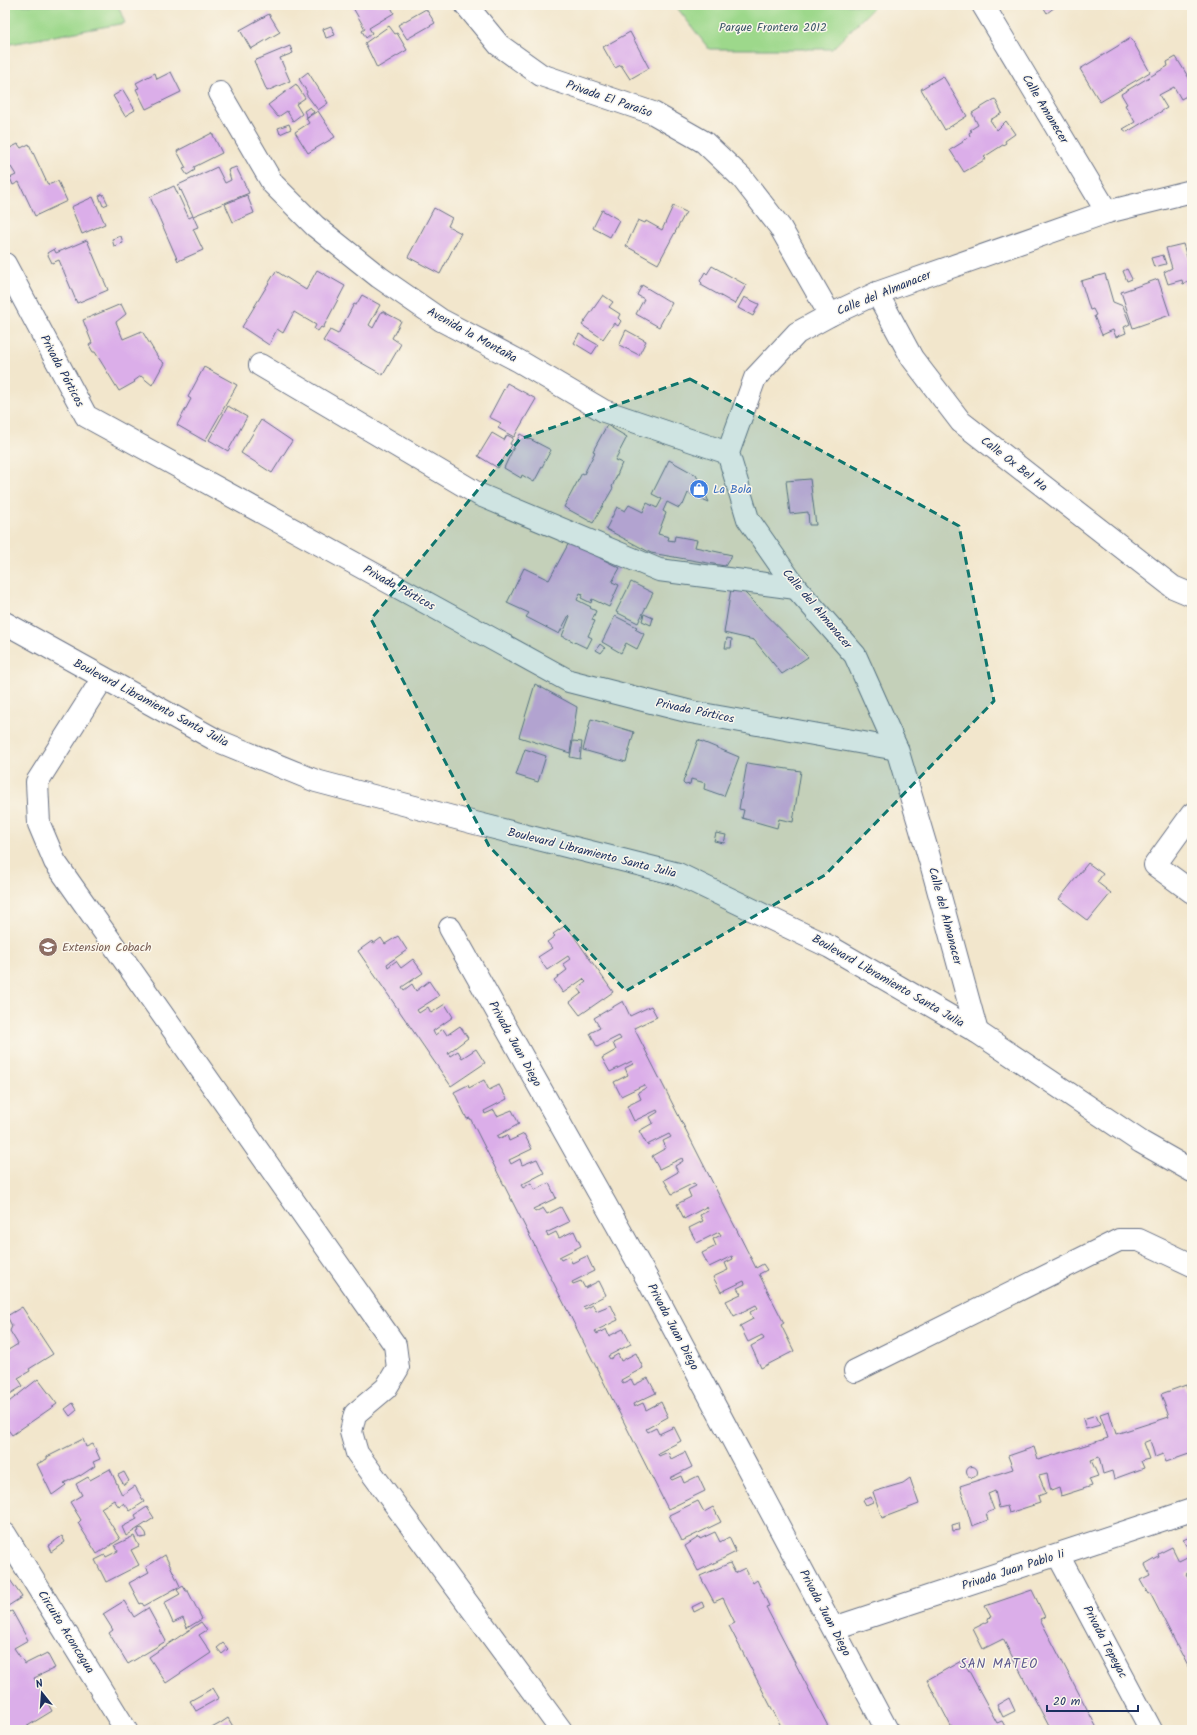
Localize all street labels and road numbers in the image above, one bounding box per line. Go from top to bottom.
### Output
street label: Calle Amanecer [1017,71,1074,148]
street label: Privada El Paraíso [563,75,655,123]
street label: Calle del Almanacer [834,265,935,321]
street label: Avenida la Montaña [423,302,521,368]
street label: Privada Pórticos [35,331,89,411]
street label: Calle Ox Bel Ha [976,432,1052,497]
street label: Privada Pórticos [360,560,438,616]
street label: Calle del Almanacer [778,565,857,654]
street label: Boulevard Libramiento Santa Julia [70,654,232,752]
street label: Privada Pórticos [654,693,736,729]
street label: Boulevard Libramiento Santa Julia [506,823,679,883]
street label: Calle del Almanacer [923,865,967,968]
street label: Boulevard Libramiento Santa Julia [808,929,968,1033]
street label: Privada Juan Diego [483,997,547,1091]
street label: Privada Juan Diego [642,1280,704,1374]
street label: Privada Juan Pablo Ii [959,1544,1068,1596]
street label: Privada Juan Diego [794,1566,856,1660]
street label: Circuito Aconcagua [33,1587,100,1678]
street label: Privada Tepeyac [1078,1602,1132,1682]

